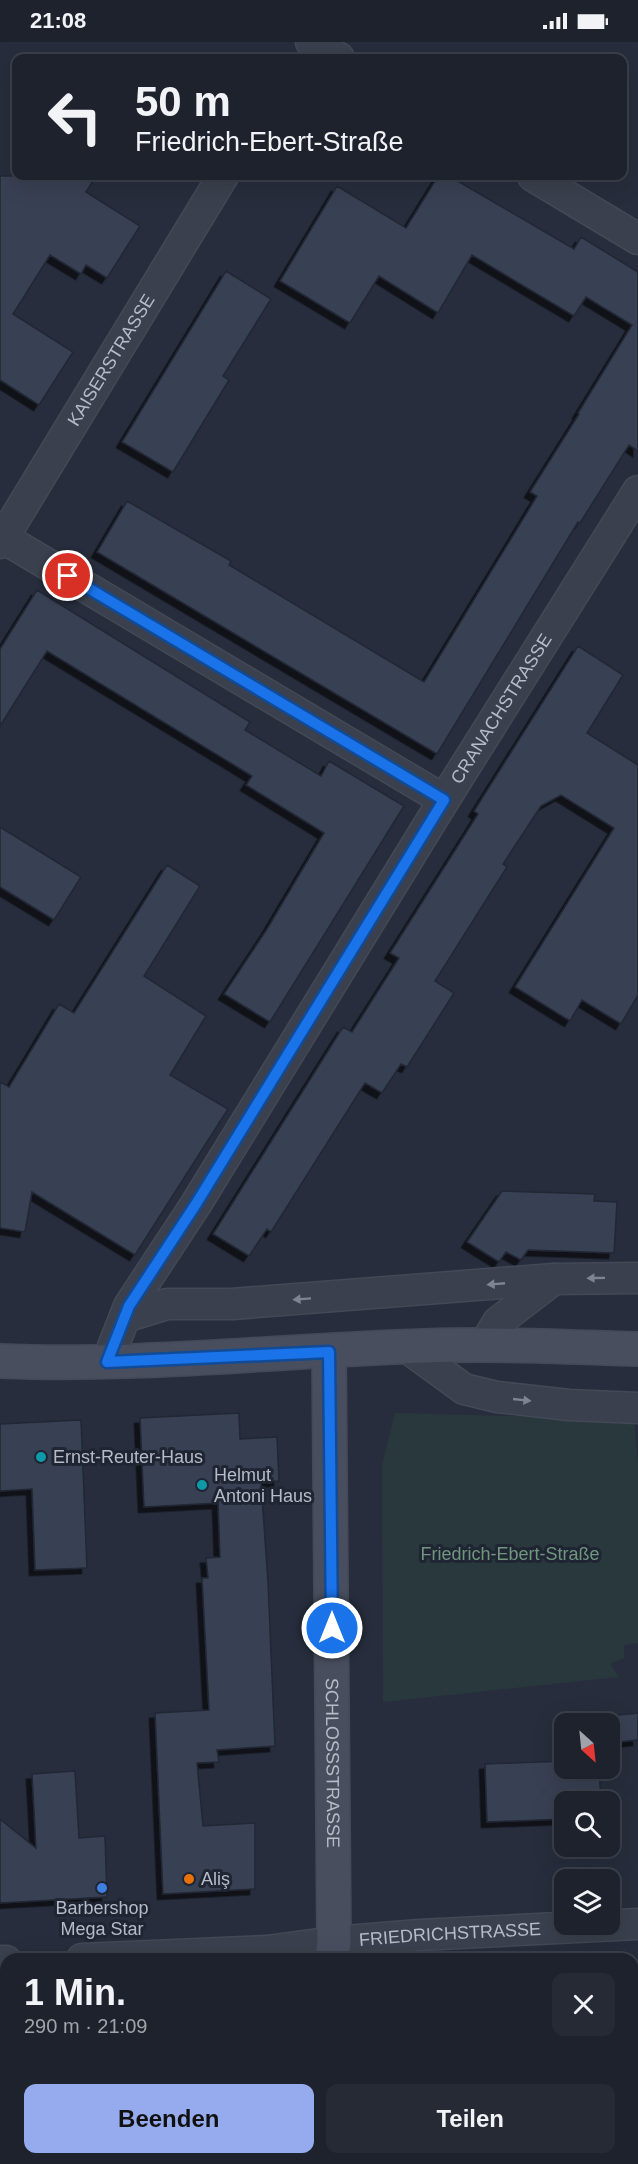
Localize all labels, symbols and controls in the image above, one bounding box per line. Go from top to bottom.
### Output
text: 21:08 [30,8,86,33]
icon: left [36,78,114,156]
text: 50 m [135,78,231,125]
text: Friedrich-Ebert-Straße [135,127,404,157]
street label: KAISERSTRASSE [64,291,159,429]
pin [42,550,93,601]
icon: arrive [51,559,84,592]
street label: CRANACHSTRASSE [447,630,556,787]
one-way arrow [587,1274,606,1283]
one-way arrow [486,1279,505,1289]
one-way arrow [292,1294,311,1303]
one-way arrow [512,1395,531,1405]
place label: Ernst-Reuter-Haus [53,1447,203,1467]
marker: Ernst-Reuter-Haus [34,1450,48,1464]
place label: Helmut Antoni Haus [214,1465,312,1506]
marker: Helmut Antoni Haus [195,1478,209,1492]
park label: Friedrich-Ebert-Straße [420,1544,600,1564]
position arrow [300,1596,364,1660]
street label: SCHLOSSSTRASSE [322,1678,343,1848]
north arrow [554,1713,620,1779]
map controls [554,1713,620,1935]
button: search [554,1791,620,1857]
place label: Aliş [201,1869,230,1889]
button: layers [554,1869,620,1935]
marker: Aliş [182,1872,196,1886]
marker: Barbershop Mega Star [95,1881,109,1895]
place label: Barbershop Mega Star [55,1898,149,1939]
street label: FRIEDRICHSTRASSE [358,1919,541,1950]
text: 1 Min. [24,1972,126,2013]
button: close [552,1973,615,2036]
text: 290 m · 21:09 [24,2015,147,2037]
button: Beenden [24,2084,314,2153]
button: Teilen [326,2084,615,2153]

